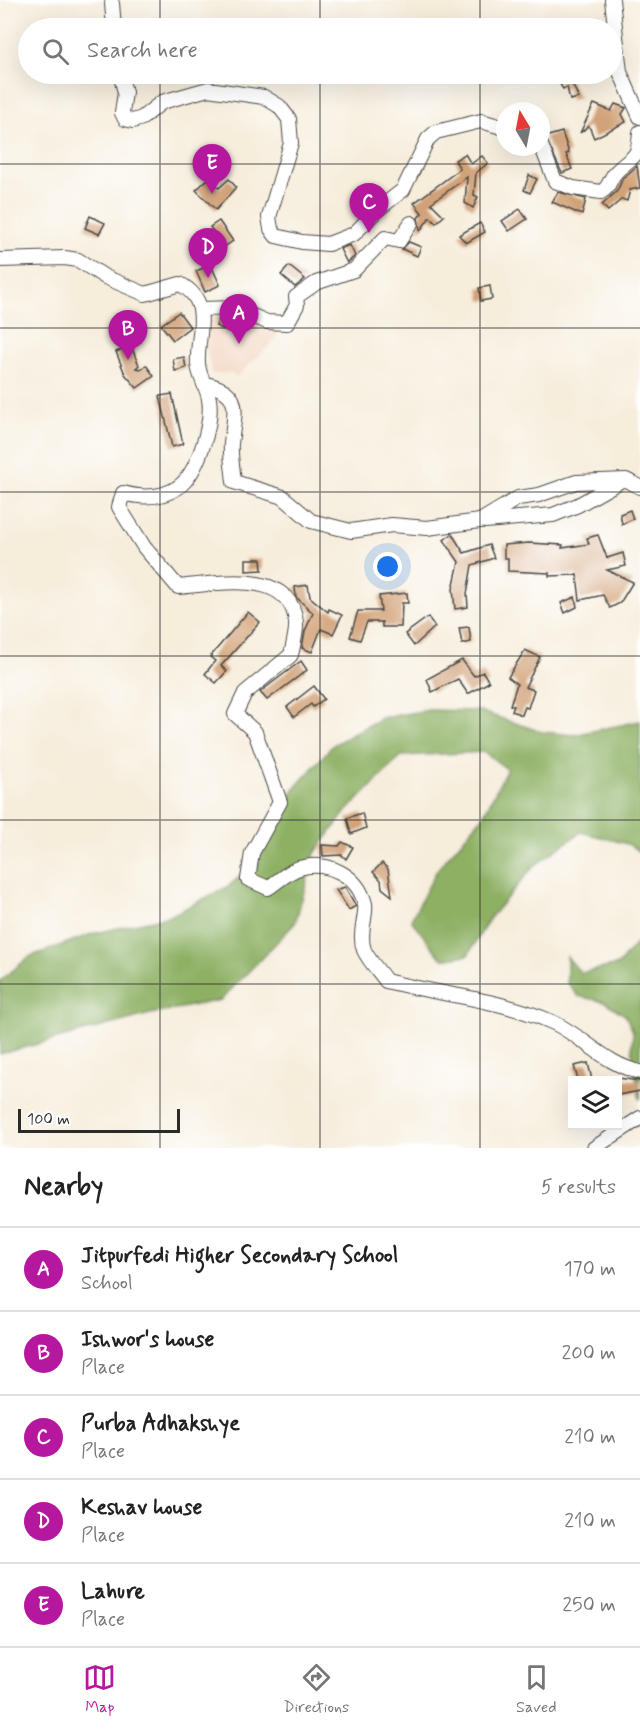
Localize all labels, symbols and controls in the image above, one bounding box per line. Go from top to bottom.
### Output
search box [18,18,622,84]
icon: search [39,35,72,68]
text: Search here [87,37,198,65]
north arrow [496,102,550,156]
pin: E [192,144,232,194]
pin: C [350,184,388,233]
pin: D [188,228,228,278]
pin: A [220,294,258,344]
pin: B [108,310,148,360]
your location [373,552,402,581]
map controls [568,1076,622,1130]
button: layers [568,1076,622,1130]
scale bar [18,1106,180,1134]
text: 100 m [27,1109,70,1130]
text: Nearby [24,1170,103,1204]
text: 5 results [541,1174,616,1201]
text: Jitpurfedi Higher Secondary School [81,1242,398,1270]
text: A [37,1256,50,1283]
text: 170 m [564,1256,616,1283]
text: School [81,1270,133,1297]
text: Ishwor's house [81,1326,214,1354]
text: B [37,1340,50,1367]
text: 200 m [561,1340,616,1367]
text: Place [81,1354,125,1381]
text: Purba Adhakshye [81,1410,240,1438]
text: C [36,1424,51,1451]
text: 210 m [564,1424,616,1451]
text: Place [81,1438,125,1465]
text: Keshav house [81,1494,202,1522]
text: D [37,1508,50,1535]
text: 210 m [564,1508,616,1535]
text: Place [81,1522,125,1549]
text: Lahure [81,1578,145,1606]
text: E [38,1592,49,1619]
text: 250 m [562,1592,616,1619]
text: Place [81,1606,125,1633]
tab: Map [83,1661,116,1718]
tab: Directions [283,1661,349,1718]
tab: Saved [516,1661,557,1718]

